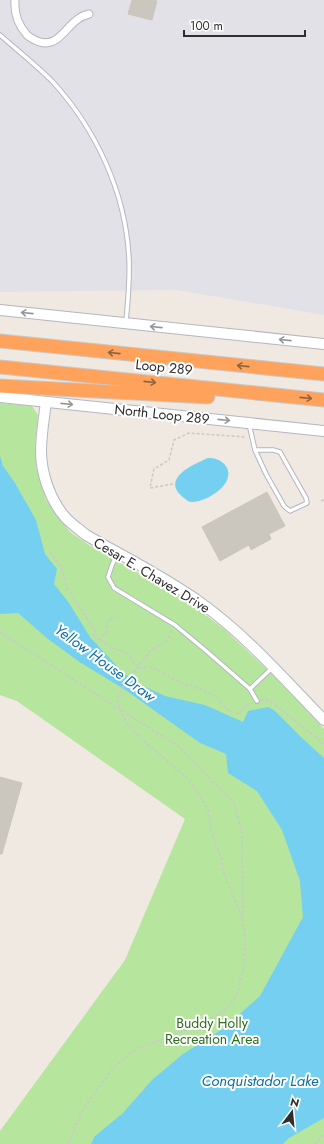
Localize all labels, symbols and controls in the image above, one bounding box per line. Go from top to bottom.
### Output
scale bar [184,12,305,38]
text: 100 m [190,17,223,35]
one-way arrow [21,309,34,317]
one-way arrow [150,324,163,331]
one-way arrow [279,336,292,344]
one-way arrow [108,349,121,356]
street label: Loop 289 [134,354,194,380]
one-way arrow [237,362,250,370]
one-way arrow [143,378,156,386]
one-way arrow [299,395,312,402]
street label: North Loop 289 [113,399,211,429]
one-way arrow [60,400,73,408]
one-way arrow [217,417,230,424]
street label: Cesar E. Chavez Drive [90,532,214,618]
water label: Yellow House Draw [50,619,161,708]
park label: Buddy Holly Recreation Area [165,1013,259,1049]
water label: Conquistador Lake [201,1070,319,1092]
north arrow [272,1092,312,1132]
text: N [288,1093,301,1111]

